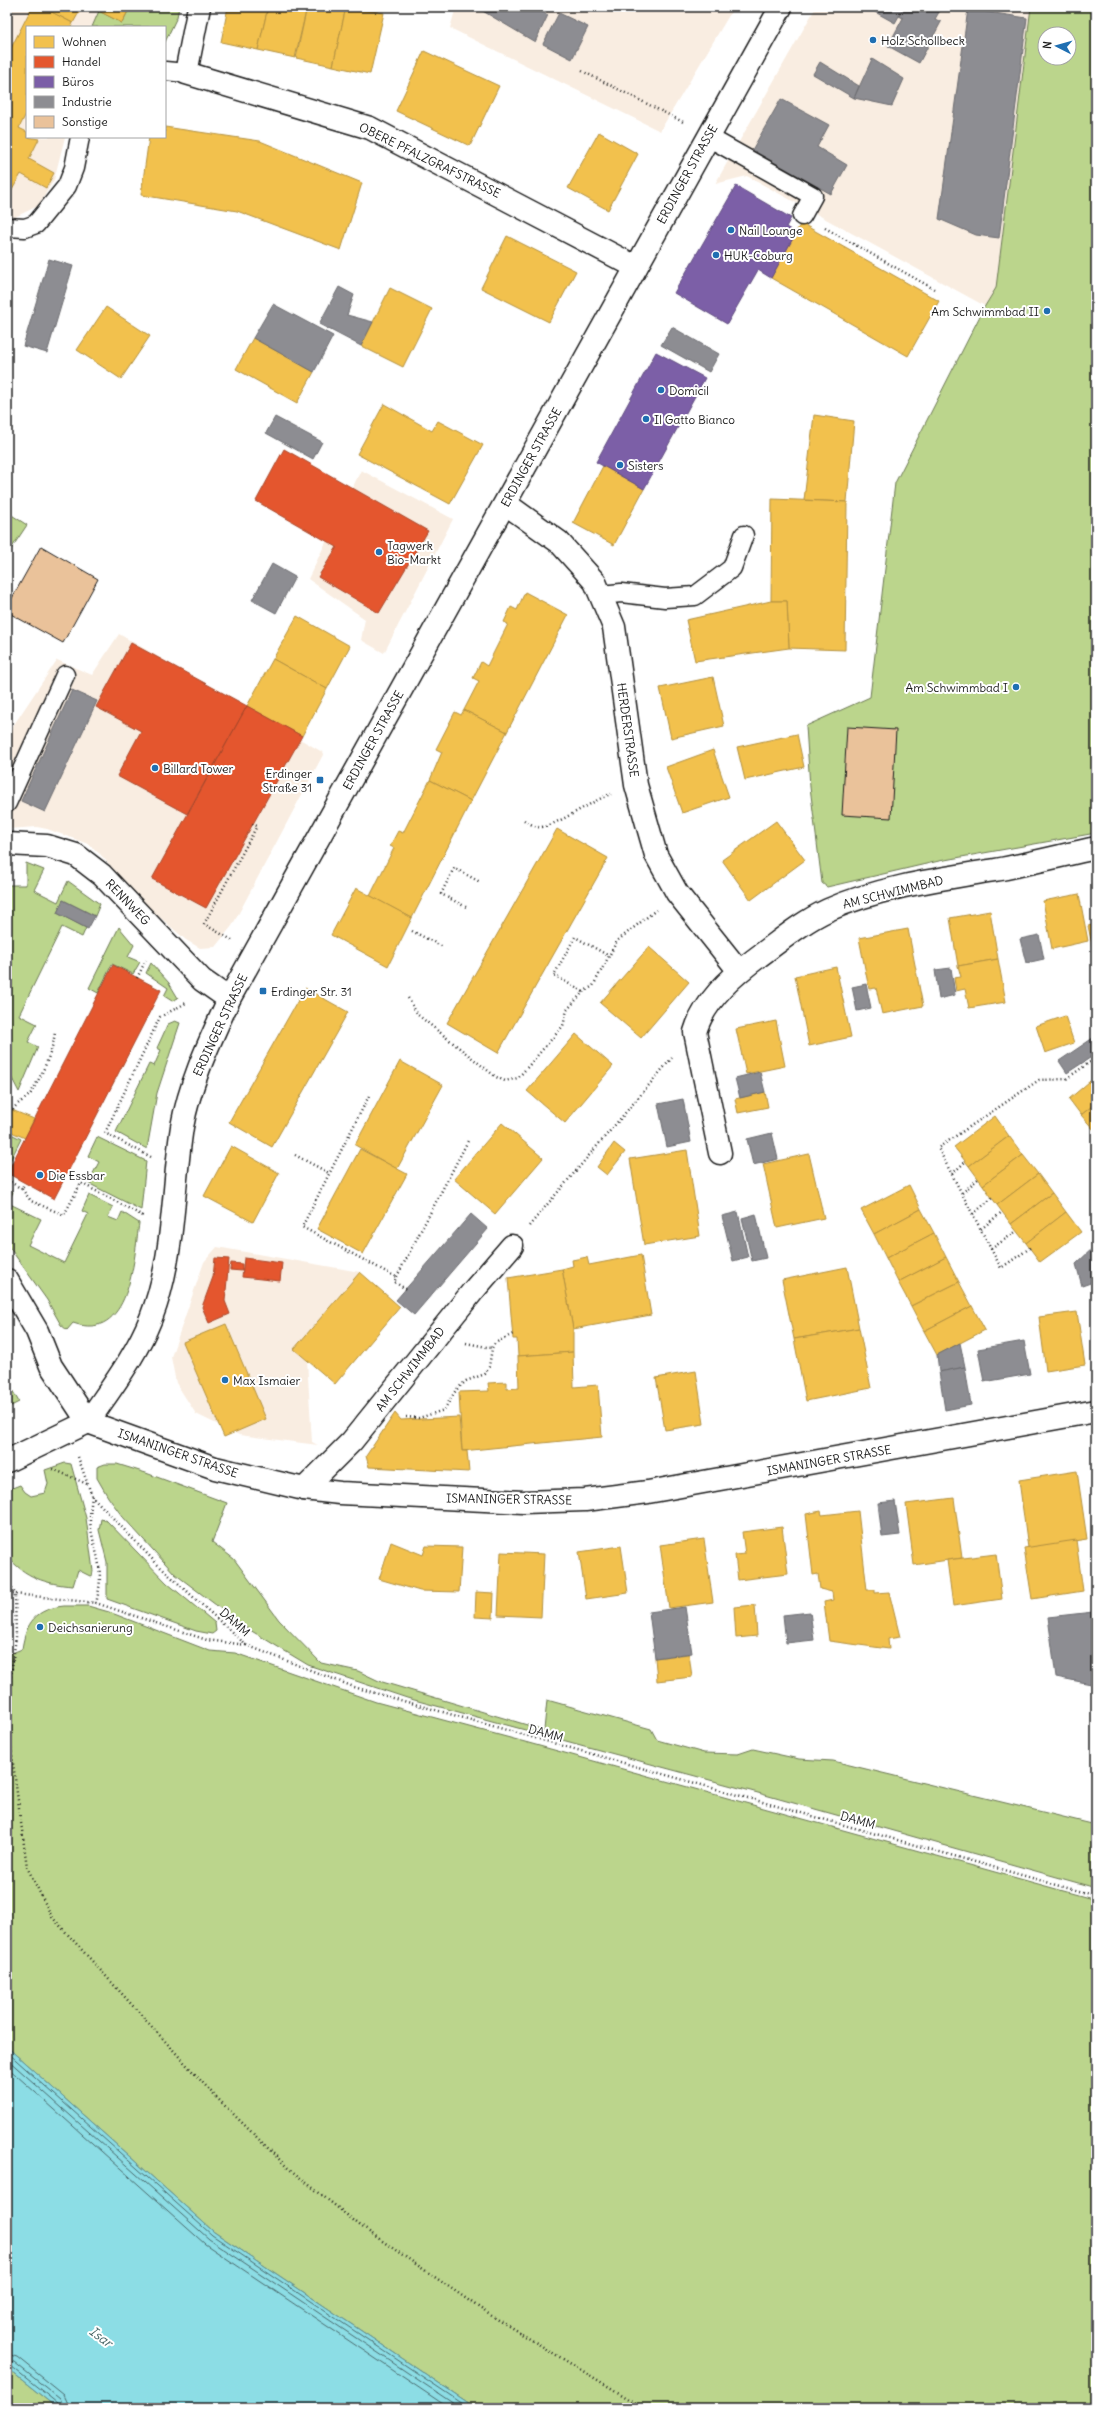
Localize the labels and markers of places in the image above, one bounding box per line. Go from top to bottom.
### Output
place label: Holz Schollbeck [881,33,965,48]
marker: Holz Schollbeck [868,35,878,45]
place label: Nail Lounge [739,223,803,238]
marker: Nail Lounge [726,225,736,235]
place label: HUK-Coburg [724,248,793,263]
marker: HUK-Coburg [711,250,721,260]
place label: Am Schwimmbad II [931,304,1039,319]
marker: Am Schwimmbad II [1042,306,1052,316]
place label: Domicil [669,383,709,398]
marker: Domicil [656,385,666,395]
place label: Il Gatto Bianco [654,412,735,427]
marker: Il Gatto Bianco [641,414,651,424]
place label: Sisters [628,458,664,473]
marker: Sisters [615,460,625,470]
place label: Tagwerk Bio-Markt [387,538,441,567]
marker: Tagwerk Bio-Markt [374,547,384,557]
place label: Am Schwimmbad I [906,680,1008,695]
marker: Am Schwimmbad I [1011,682,1021,692]
place label: Billard Tower [163,761,234,776]
marker: Billard Tower [150,763,160,773]
place label: Erdinger Straße 31 [263,766,312,795]
marker: Erdinger Straße 31 [315,775,325,785]
place label: Erdinger Str. 31 [271,984,352,999]
marker: Erdinger Str. 31 [258,986,268,996]
place label: Die Essbar [48,1168,105,1183]
marker: Die Essbar [35,1170,45,1180]
place label: Max Ismaier [233,1373,300,1388]
marker: Max Ismaier [220,1375,230,1385]
place label: Deichsanierung [48,1620,133,1635]
marker: Deichsanierung [35,1622,45,1632]

